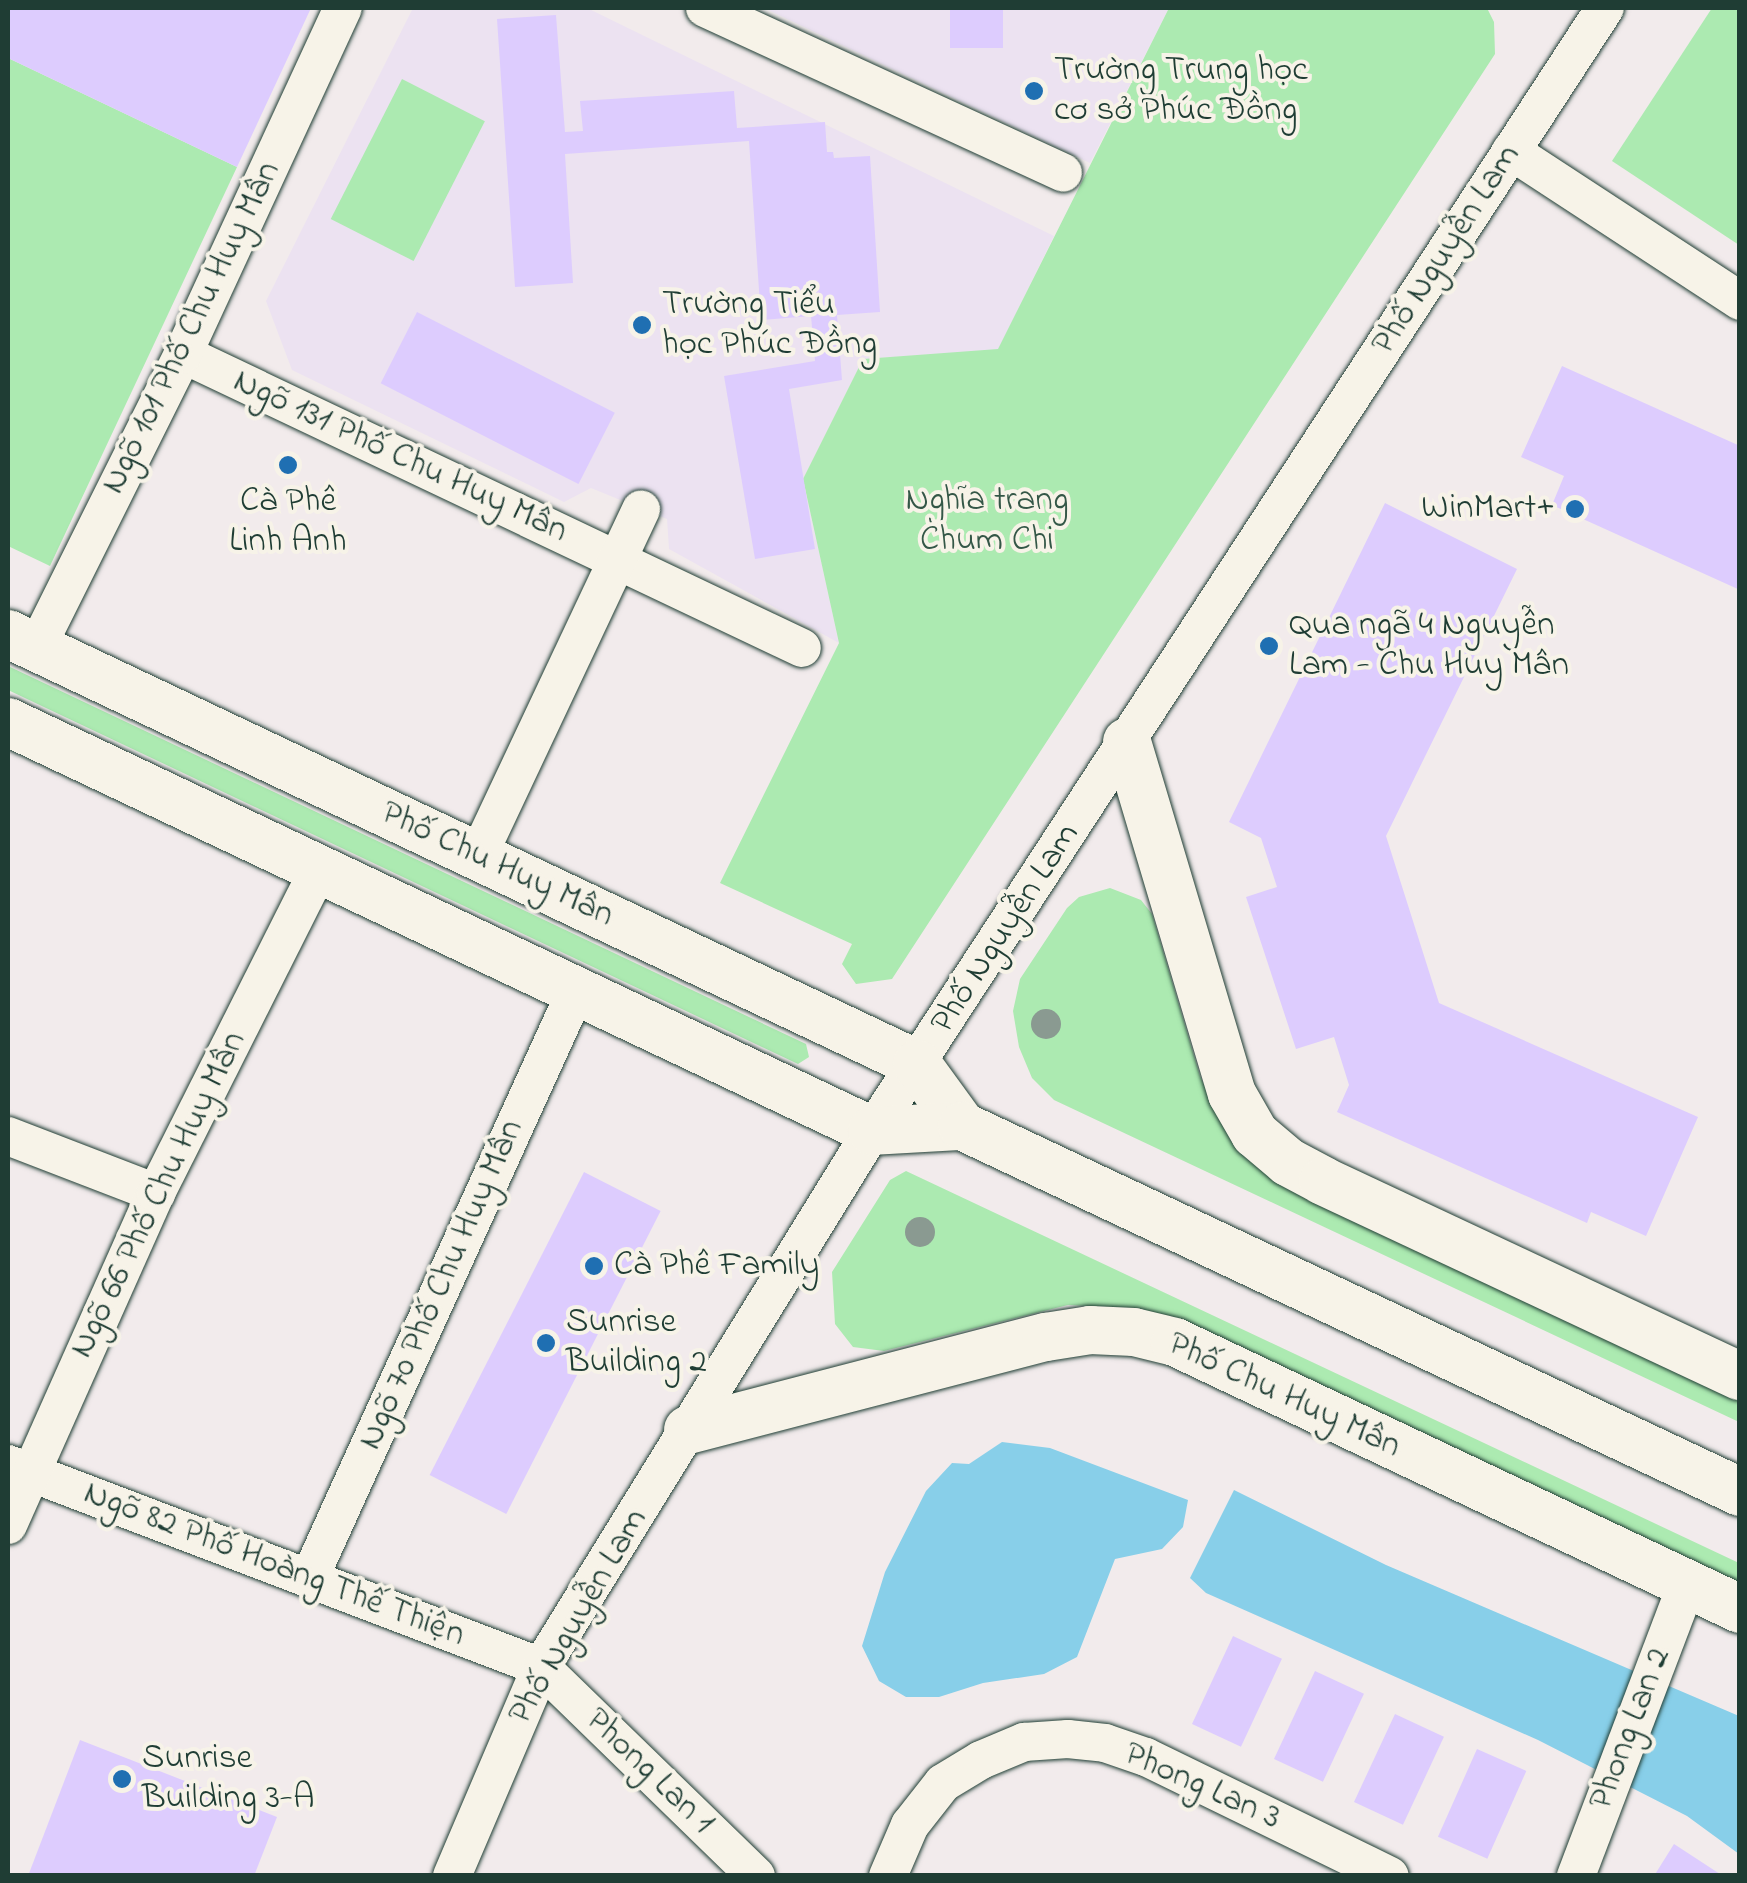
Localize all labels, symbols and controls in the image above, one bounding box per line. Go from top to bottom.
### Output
place label: Trường Trung học cơ sở Phúc Đồng [1054,50,1308,132]
marker: Trường Trung học cơ sở Phúc Đồng [1023,80,1045,102]
street label: Phố Nguyễn Lam [1363,137,1531,363]
street label: Ngõ 101 Phố Chu Huy Mân [93,155,291,501]
place label: Trường Tiểu học Phúc Đồng [662,284,877,366]
marker: Trường Tiểu học Phúc Đồng [631,314,653,336]
street label: Ngõ 131 Phố Chu Huy Mân [226,361,574,553]
marker: Cà Phê Linh Anh [277,454,299,476]
park label: Nghĩa trang Chum Chi [905,480,1069,562]
place label: Cà Phê Linh Anh [229,481,347,563]
place label: WinMart+ [1421,488,1555,530]
marker: WinMart+ [1564,498,1586,520]
place label: Qua ngã 4 Nguyễn Lam - Chu Huy Mân [1289,605,1569,687]
marker: Qua ngã 4 Nguyễn Lam - Chu Huy Mân [1258,635,1280,657]
street label: Phố Chu Huy Mân [374,793,620,937]
street label: Phố Nguyễn Lam [922,816,1090,1042]
street label: Ngõ 66 Phố Chu Huy Mân [62,1025,256,1365]
street label: Ngõ 70 Phố Chu Huy Mân [350,1114,534,1456]
place label: Cà Phê Family [614,1245,819,1287]
marker: Cà Phê Family [583,1255,605,1277]
place label: Sunrise Building 2 [566,1302,707,1384]
street label: Phố Chu Huy Mân [1161,1324,1407,1468]
marker: Sunrise Building 2 [535,1332,557,1354]
street label: Ngõ 82 Phố Hoàng Thế Thiện [78,1473,470,1657]
street label: Phố Nguyễn Lam [500,1502,658,1732]
street label: Phong Lan 2 [1581,1642,1681,1816]
street label: Phong Lan 1 [576,1700,722,1844]
street label: Phong Lan 3 [1117,1734,1287,1840]
place label: Sunrise Building 3-A [142,1738,315,1820]
marker: Sunrise Building 3-A [111,1768,133,1790]

